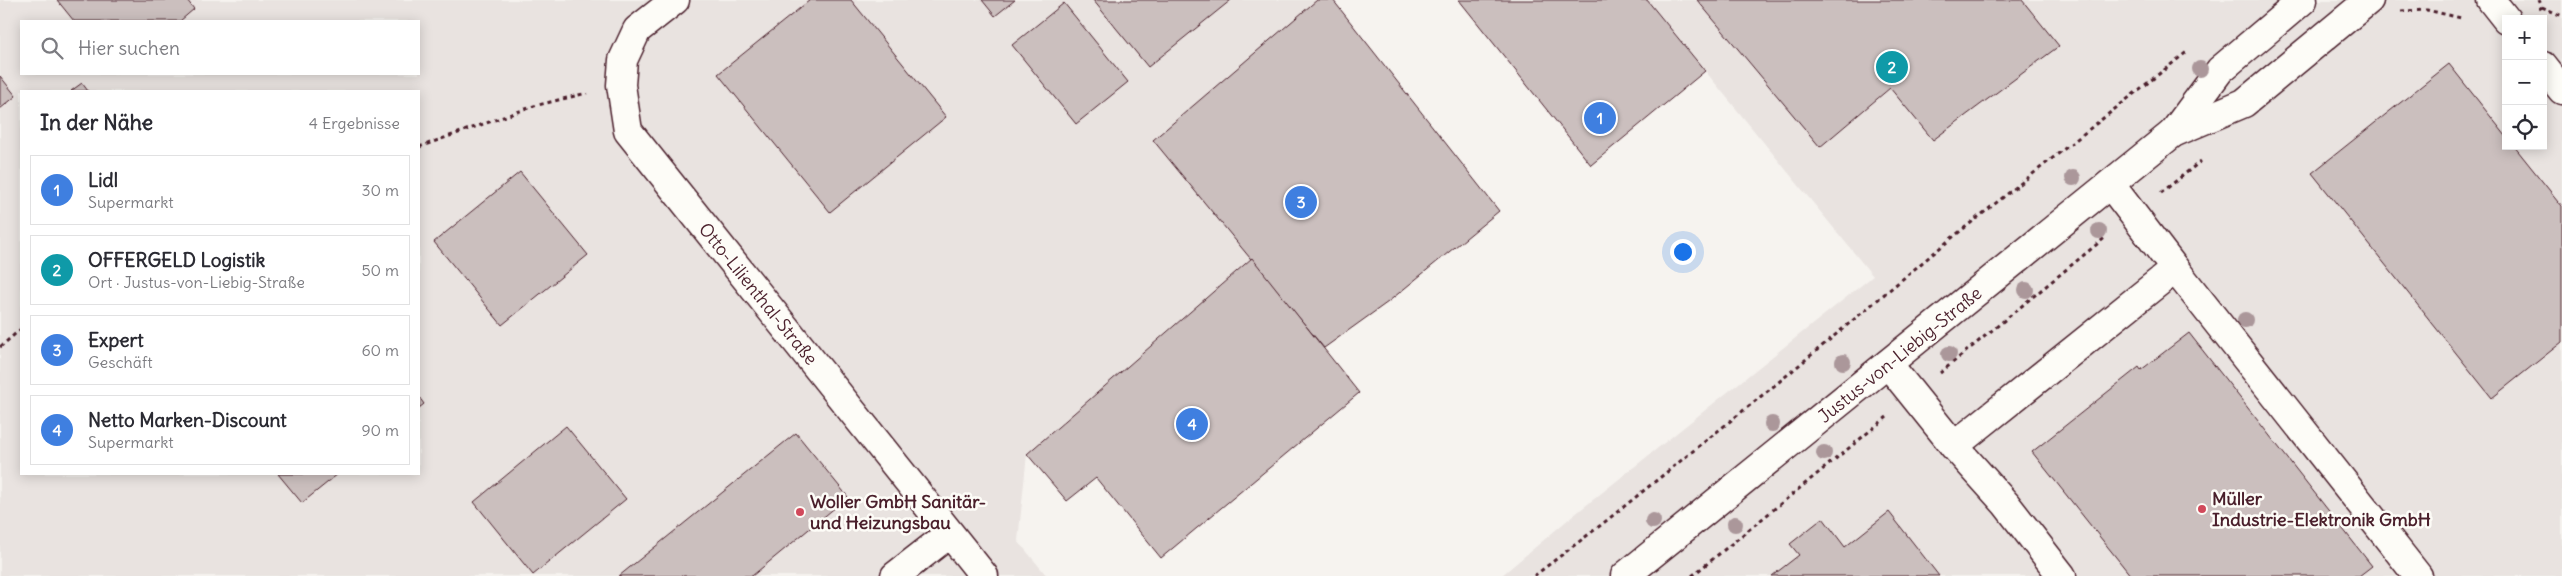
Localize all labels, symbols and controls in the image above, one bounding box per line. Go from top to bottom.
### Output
map controls [2502,15,2547,150]
button: + [2502,15,2547,60]
search box [20,20,420,75]
icon: search [38,34,66,62]
text: Hier suchen [78,36,180,60]
pin: 2 [1876,48,1908,86]
button: − [2502,60,2547,105]
pin: 1 [1584,99,1616,137]
button: locate [2502,105,2547,150]
text: In der Nähe [40,109,153,136]
text: 4 Ergebnisse [309,113,400,133]
text: Lidl [88,168,118,192]
text: 1 [54,180,60,200]
text: 30 m [362,180,399,200]
pin: 3 [1285,183,1317,221]
text: Supermarkt [88,192,174,212]
street label: Otto-Lilienthal-Straße [694,218,823,369]
your location [1670,239,1696,265]
text: OFFERGELD Logistik [88,248,265,272]
text: 2 [53,260,61,280]
text: 50 m [361,260,399,280]
text: Ort · Justus-von-Liebig-Straße [88,272,305,292]
street label: Justus-von-Liebig-Straße [1813,281,1986,428]
text: Expert [88,328,144,352]
text: 3 [52,340,62,360]
text: 60 m [361,340,399,360]
text: Geschäft [88,352,153,372]
pin: 4 [1176,405,1208,443]
text: Netto Marken-Discount [88,408,287,432]
text: 4 [52,420,62,440]
text: 90 m [361,420,399,440]
text: Supermarkt [88,432,174,452]
place label: Müller Industrie-Elektronik GmbH [2212,487,2431,531]
place label: Woller GmbH Sanitär- und Heizungsbau [810,490,986,534]
marker: Müller Industrie-Elektronik GmbH [2196,503,2208,515]
marker: Woller GmbH Sanitär- und Heizungsbau [794,506,806,518]

